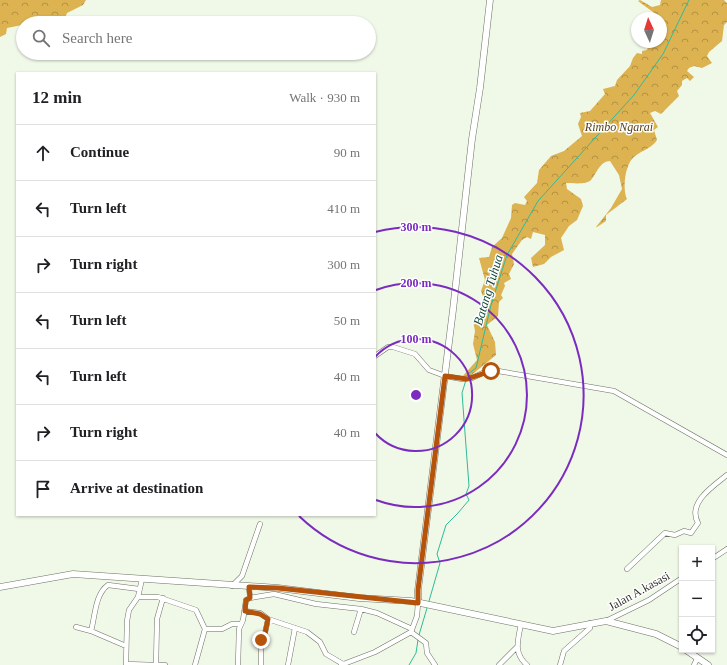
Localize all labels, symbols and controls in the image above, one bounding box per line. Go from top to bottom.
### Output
north arrow [631,12,667,48]
search box [16,16,376,60]
icon: search [30,27,52,49]
text: Search here [62,30,132,46]
text: 12 min [32,88,82,107]
text: Walk · 930 m [289,90,360,105]
park label: Rimbo Ngarai [584,120,653,134]
icon: ahead [32,142,54,164]
text: Continue [70,144,129,160]
text: 90 m [334,145,360,160]
icon: left [32,198,54,220]
text: Turn left [70,200,127,216]
text: 410 m [327,201,360,216]
text: 300 m [401,220,432,234]
water label: Batang Tuhua [470,252,506,327]
icon: right [32,254,54,276]
text: Turn right [70,256,137,272]
text: 300 m [327,257,360,272]
text: 200 m [401,276,432,290]
icon: left [32,310,54,332]
text: Turn left [70,312,127,328]
text: 50 m [334,313,360,328]
text: 100 m [401,332,432,346]
route start [482,362,500,380]
icon: left [32,366,54,388]
text: Turn left [70,368,127,384]
text: 40 m [334,369,360,384]
centre of rings [409,388,423,402]
icon: right [32,422,54,444]
text: Turn right [70,424,137,440]
text: 40 m [334,425,360,440]
icon: arrive [32,478,54,500]
text: Arrive at destination [70,480,203,496]
map controls [679,545,715,653]
button: + [679,545,715,581]
street label: Jalan A.kasasi [606,568,673,614]
button: − [679,581,715,617]
button: locate [679,617,715,653]
route end [252,631,270,649]

